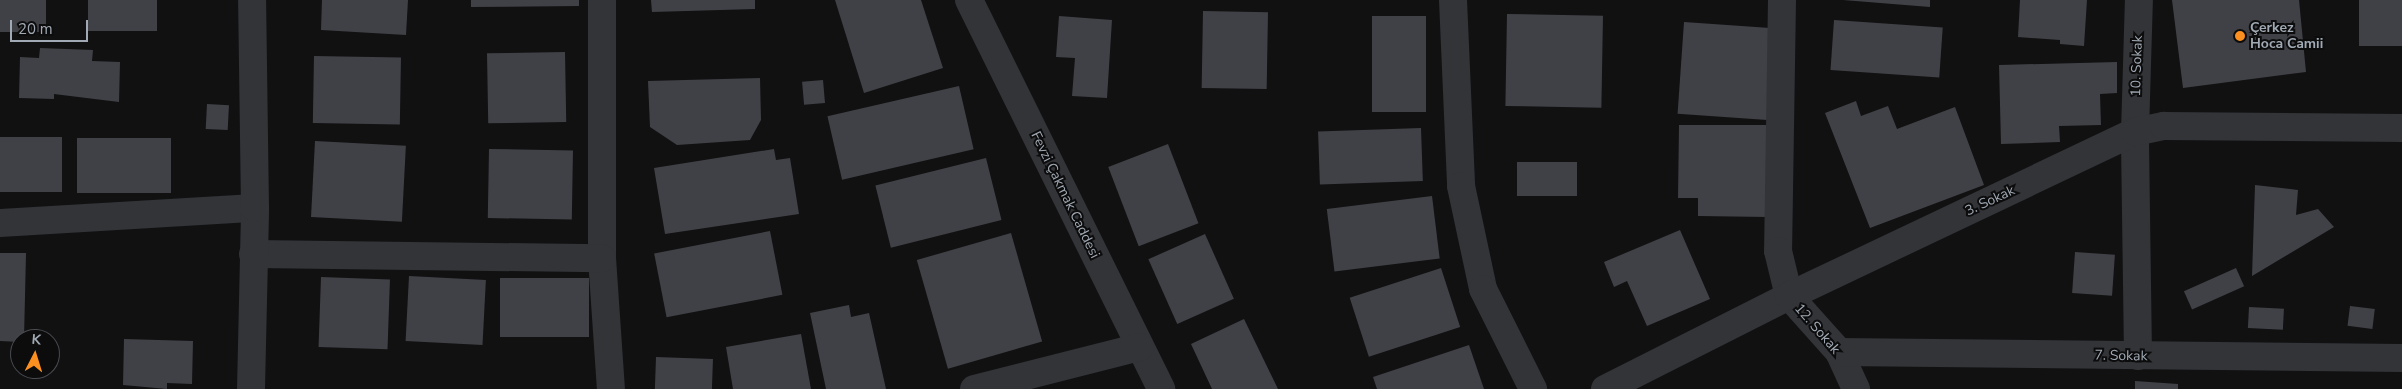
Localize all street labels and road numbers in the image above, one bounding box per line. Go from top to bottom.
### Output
street label: 10. Sokak [2128,35,2146,97]
street label: Fevzi Çakmak Caddesi [1027,129,1103,261]
street label: 3. Sokak [1962,182,2018,220]
street label: 12. Sokak [1791,300,1843,358]
street label: 7. Sokak [2094,347,2148,365]

